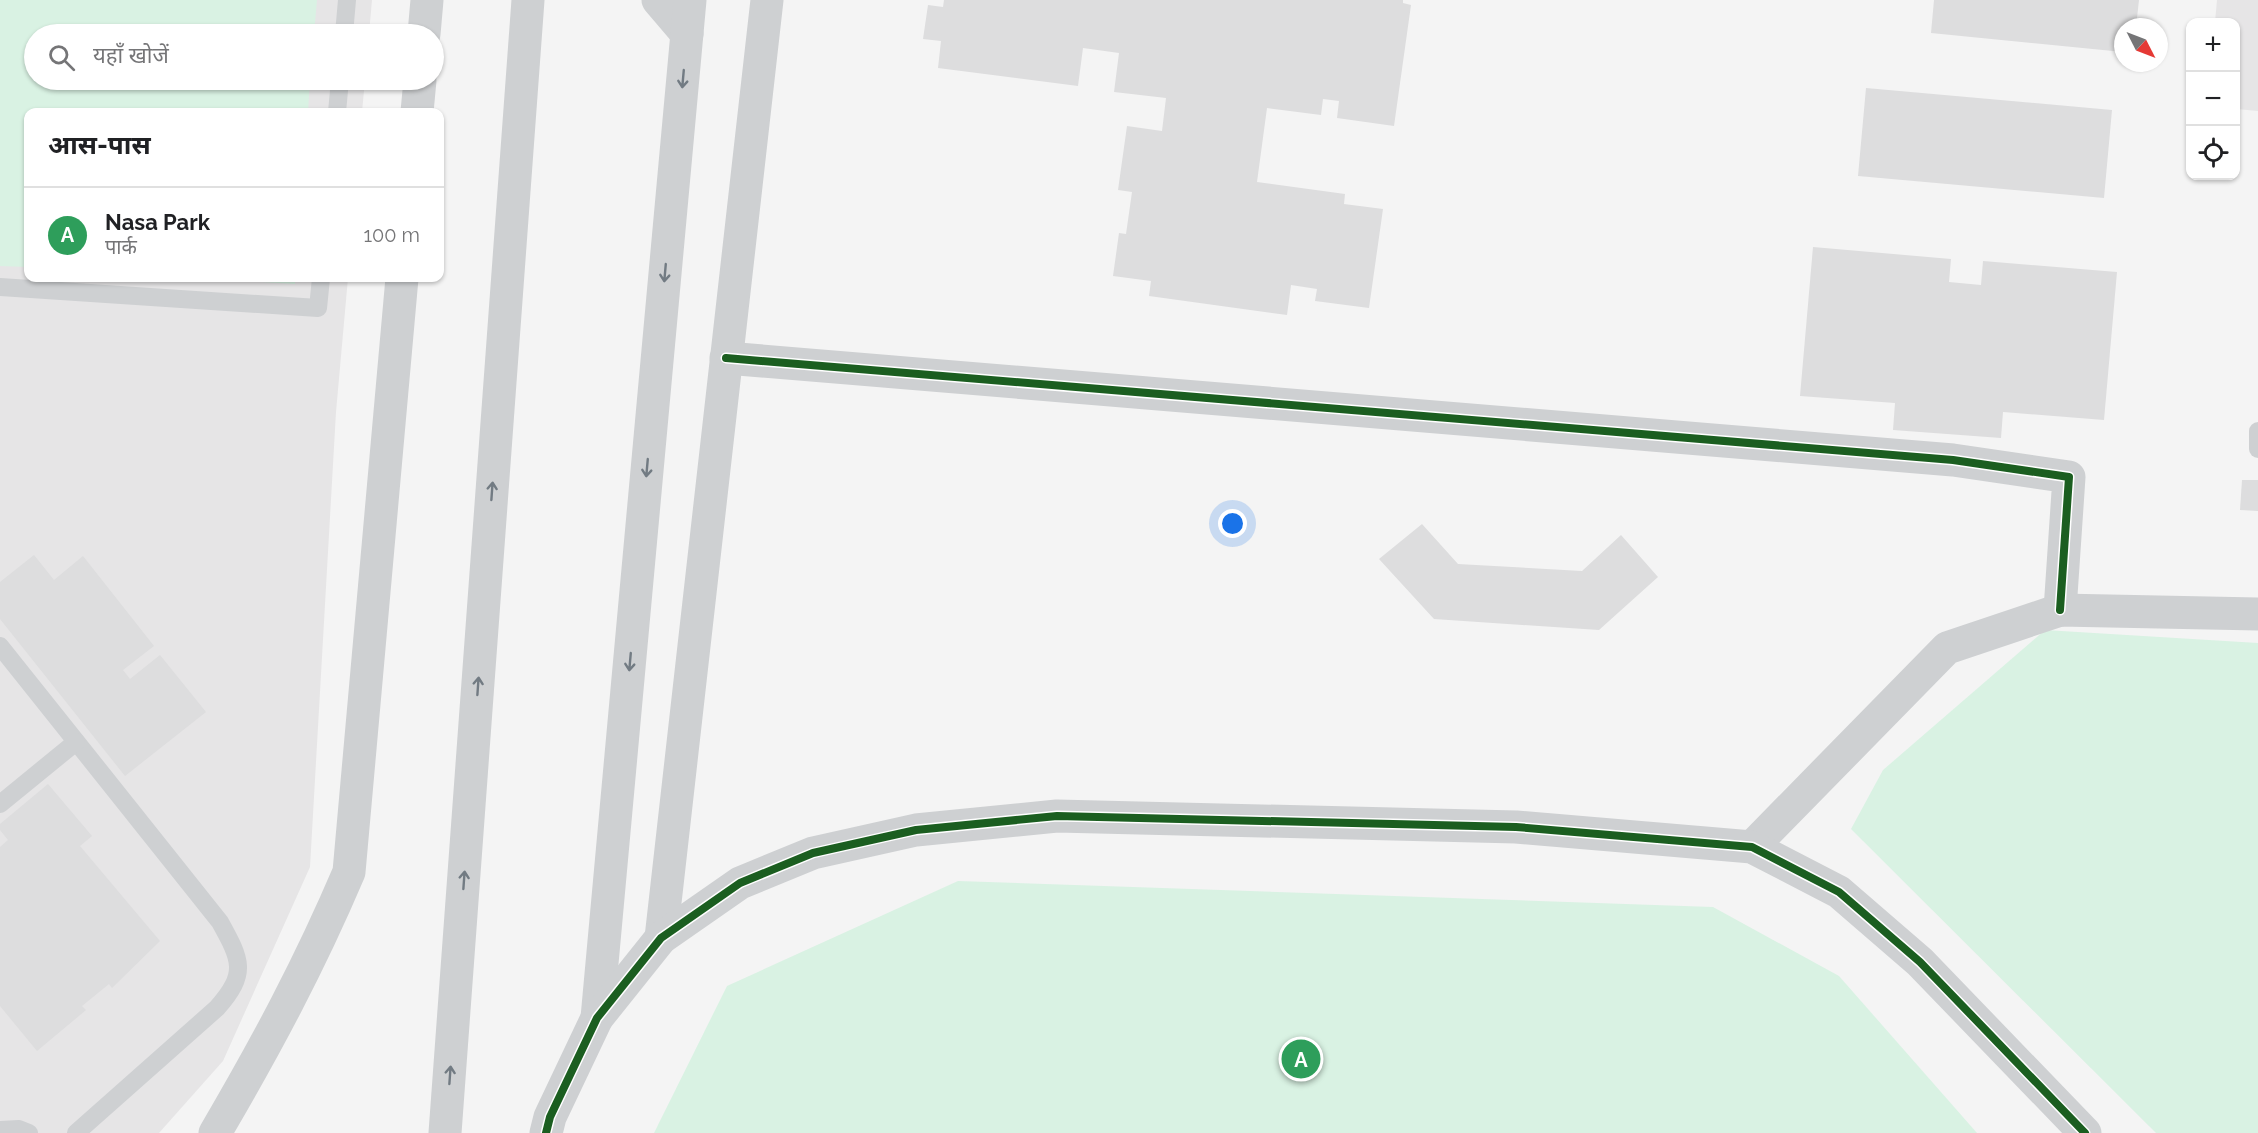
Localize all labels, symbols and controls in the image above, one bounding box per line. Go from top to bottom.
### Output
north arrow [2114,18,2168,72]
map controls [2186,18,2240,180]
button: + [2186,18,2240,72]
search box [24,24,444,90]
icon: search [45,41,78,74]
text: यहाँ खोजें [93,42,169,68]
one-way arrow [677,69,688,89]
button: − [2186,72,2240,126]
button: locate [2186,126,2240,180]
text: आस-पास [48,130,151,160]
text: Nasa Park [105,209,210,235]
text: A [61,223,74,247]
text: 100 m [363,223,420,247]
text: पार्क [105,235,137,259]
one-way arrow [659,263,670,283]
one-way arrow [641,457,652,477]
one-way arrow [487,482,498,502]
your location [1218,509,1247,538]
one-way arrow [624,651,635,671]
one-way arrow [473,676,484,696]
one-way arrow [459,871,470,891]
pin: A [1282,1036,1320,1082]
one-way arrow [444,1065,455,1085]

